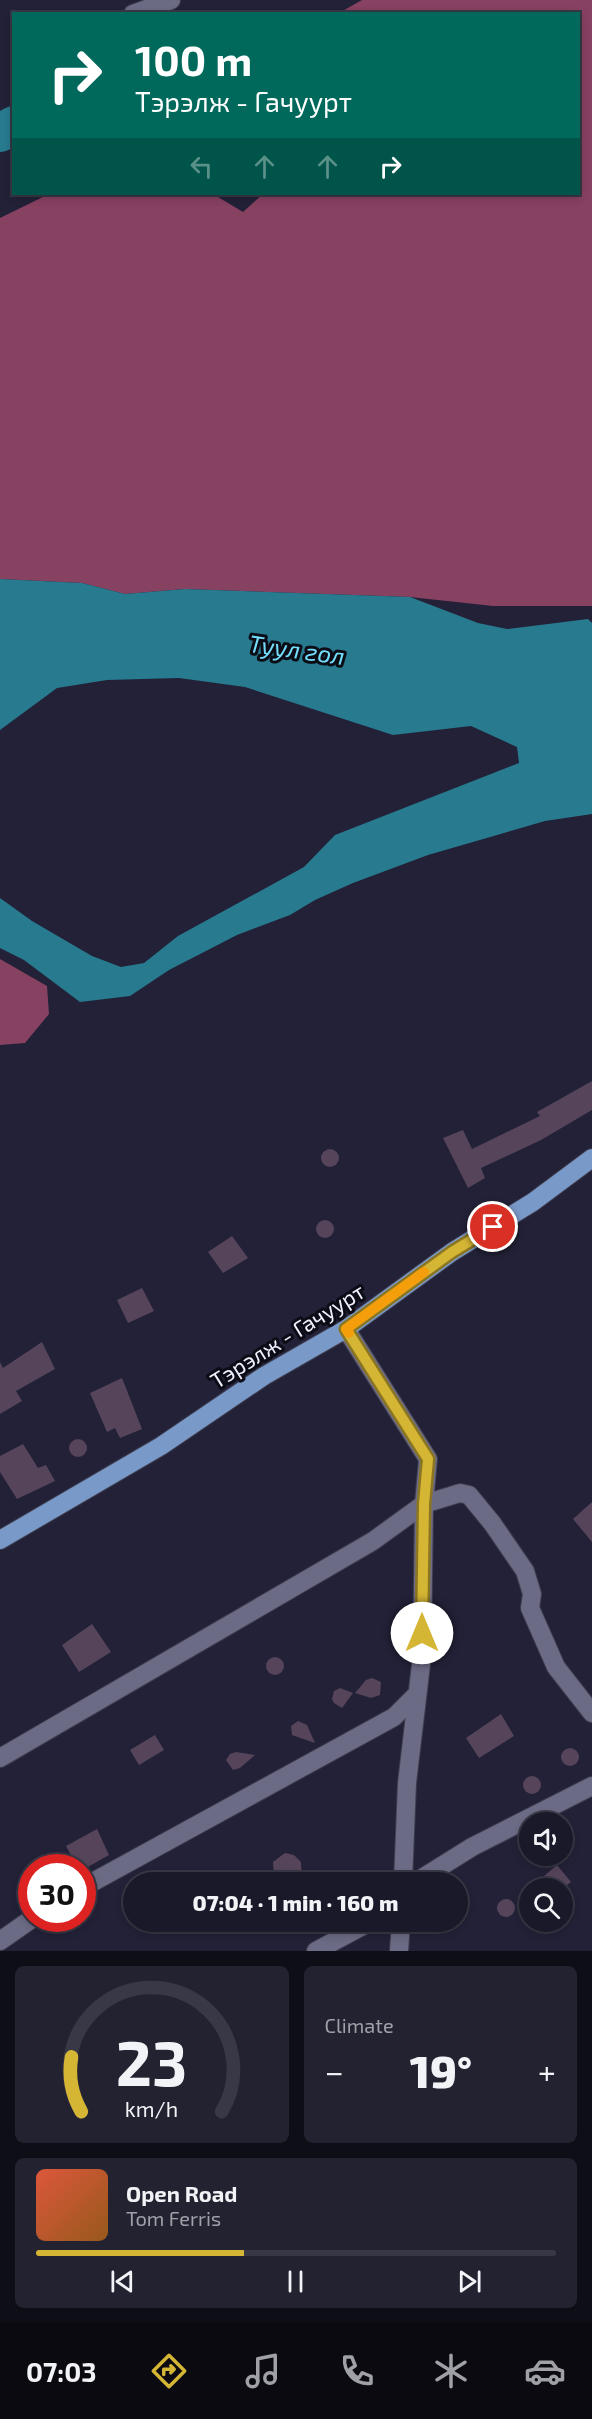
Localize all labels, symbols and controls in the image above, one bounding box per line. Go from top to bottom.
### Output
text: 100 m [135,34,252,84]
icon: right [36,36,114,114]
text: Тэрэлж - Гачуурт [135,85,352,117]
icon: left [185,150,218,183]
icon: ahead [248,150,281,183]
icon: ahead [311,150,344,183]
icon: right [374,150,407,183]
water label: Туул гол [247,628,347,670]
pin [467,1201,518,1252]
icon: arrive [476,1210,509,1243]
street label: Тэрэлж - Гачуурт [205,1277,370,1394]
position arrow [390,1601,454,1665]
map controls [519,1812,573,1932]
button: sound [519,1812,573,1866]
speed limit sign: 30 [18,1854,96,1932]
button: search [519,1878,573,1932]
text: 07:04 · 1 min · 160 m [193,1889,398,1915]
text: Climate [325,2013,394,2037]
text: 23 [116,2024,188,2099]
text: 19° [410,2043,472,2097]
text: − [325,2051,344,2091]
text: + [538,2051,556,2091]
text: km/h [125,2096,178,2121]
text: Open Road [126,2180,238,2206]
text: Tom Ferris [126,2206,221,2230]
icon: previous [106,2265,139,2298]
icon: pause [279,2265,312,2298]
icon: next [453,2265,486,2298]
icon: directions [148,2350,190,2392]
icon: music [242,2350,284,2392]
icon: phone [336,2350,378,2392]
icon: climate [430,2350,472,2392]
icon: car [524,2350,566,2392]
text: 07:03 [26,2355,97,2387]

